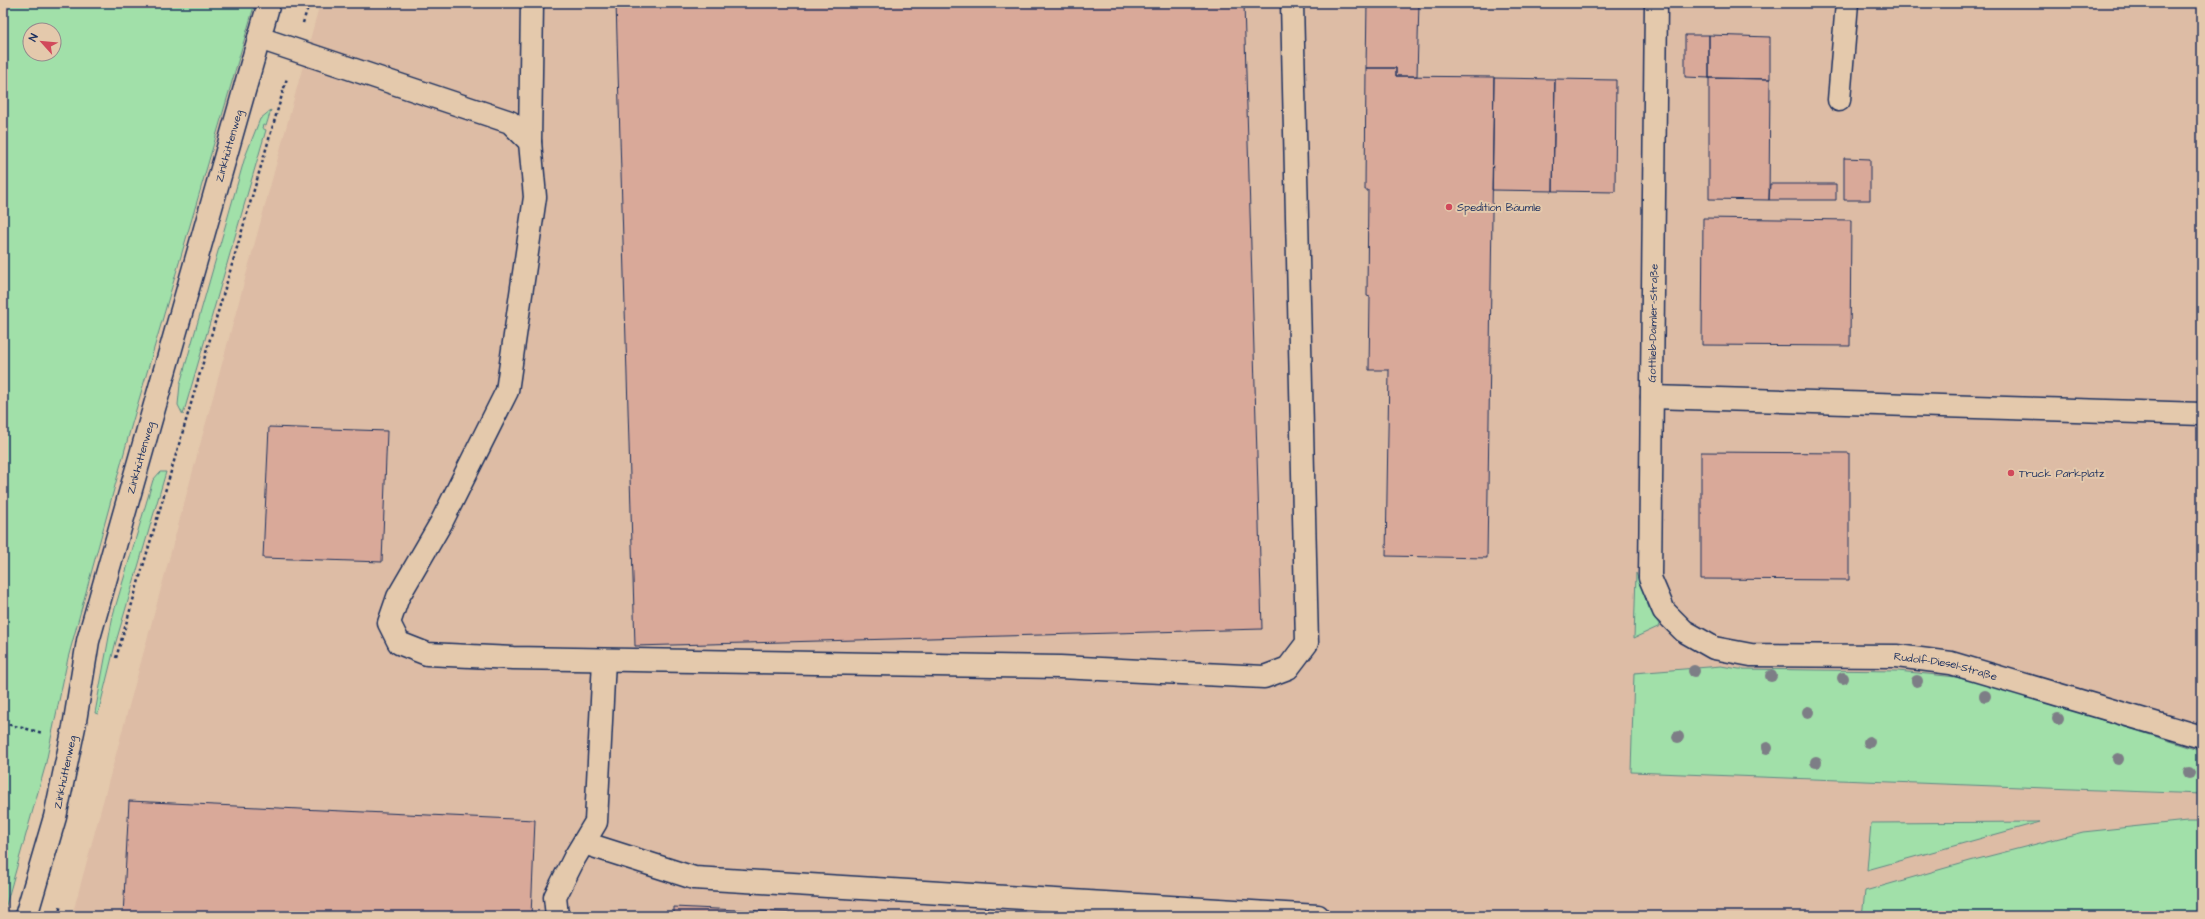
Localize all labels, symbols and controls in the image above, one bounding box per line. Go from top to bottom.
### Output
north arrow [22,22,62,62]
text: N [25,31,42,44]
street label: Zinkhüttenweg [211,108,247,184]
place label: Spedition Bäumle [1457,200,1541,215]
marker: Spedition Bäumle [1444,202,1454,212]
street label: Gottlieb-Daimler-Straße [1644,263,1662,382]
street label: Zinkhüttenweg [123,419,158,495]
place label: Truck Parkplatz [2019,466,2105,481]
marker: Truck Parkplatz [2006,468,2016,478]
street label: Rudolf-Diesel-Straße [1893,648,1999,684]
street label: Zinkhüttenweg [49,734,81,810]

